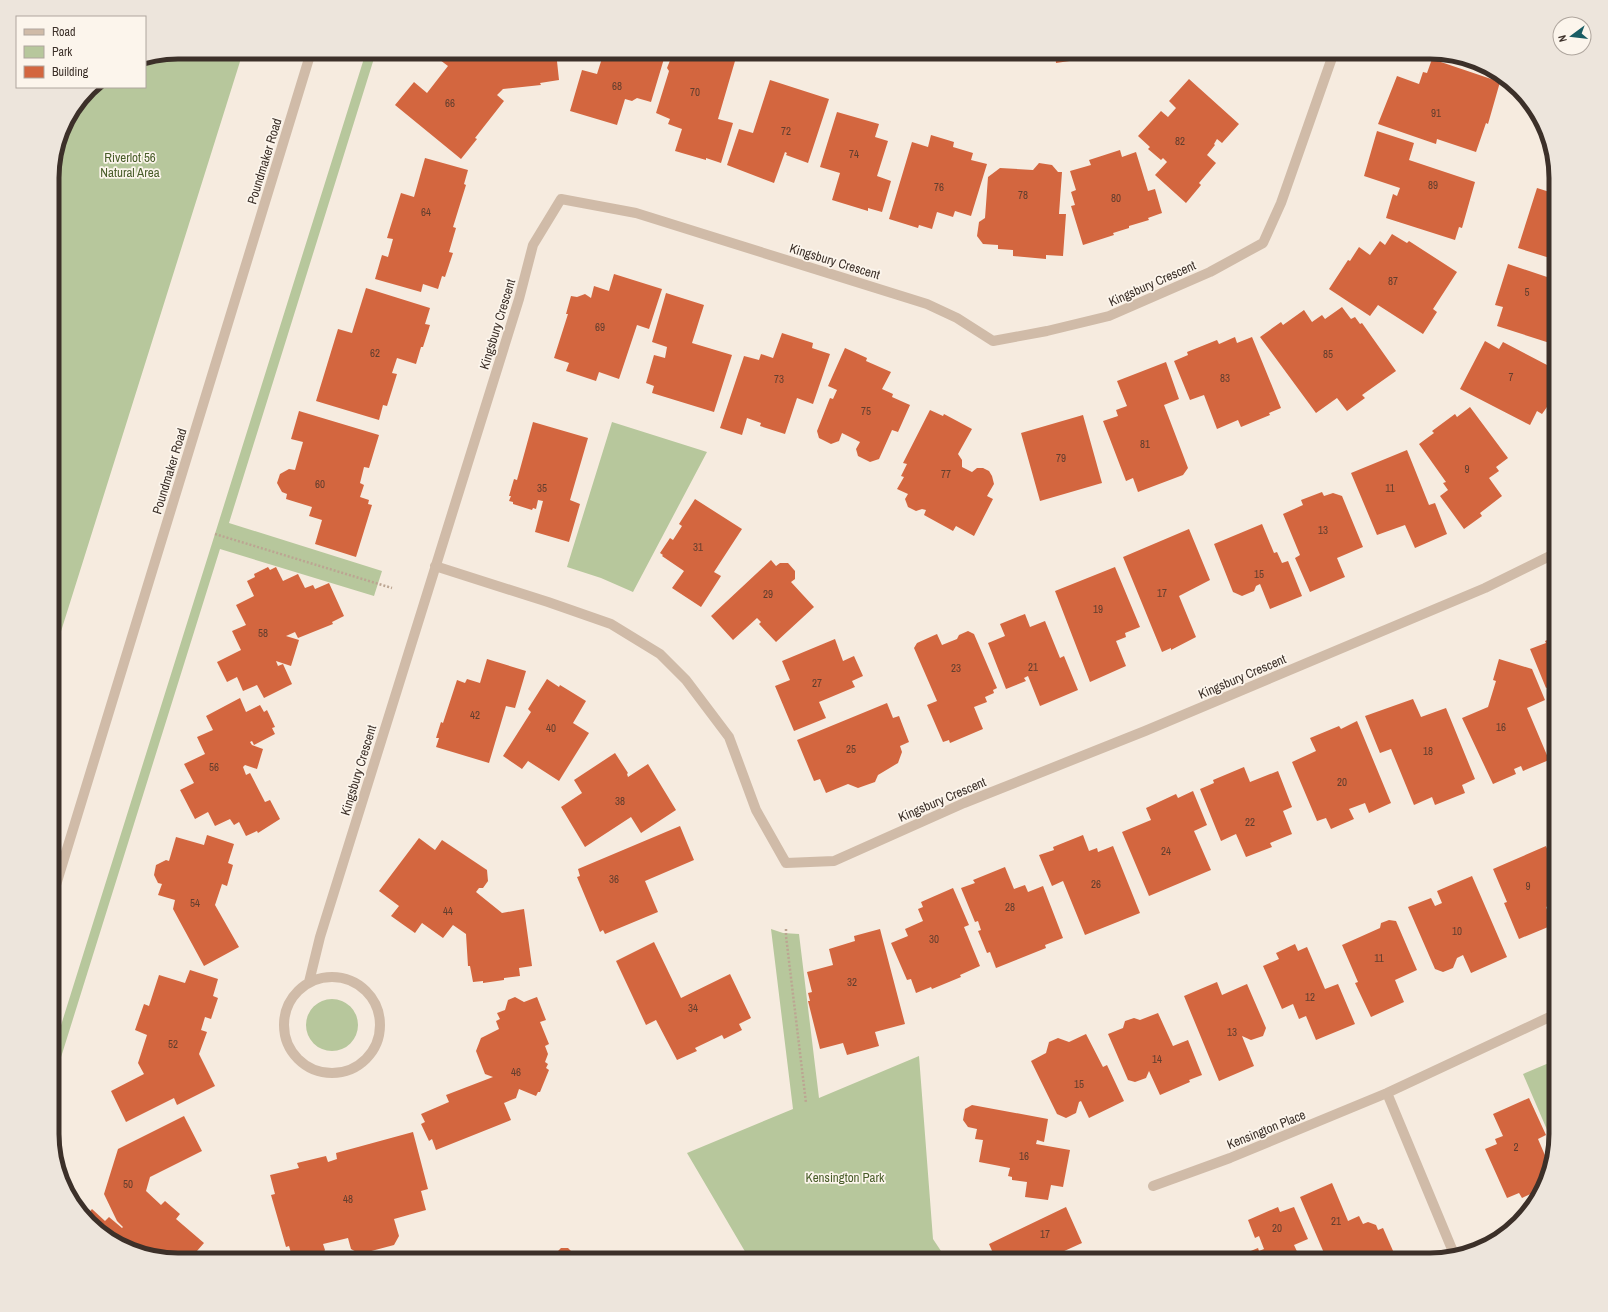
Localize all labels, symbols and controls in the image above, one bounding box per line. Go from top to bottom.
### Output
legend [16,16,146,88]
north arrow [1552,16,1592,56]
text: Road [52,24,76,40]
text: N [1555,34,1570,44]
text: Park [52,44,72,60]
text: Building [52,64,89,80]
house number: 68 [612,79,622,93]
house number: 70 [690,85,700,99]
house number: 66 [445,96,455,110]
house number: 91 [1431,106,1441,120]
street label: Poundmaker Road [243,116,286,206]
house number: 72 [781,124,791,138]
house number: 82 [1175,134,1185,148]
house number: 74 [849,147,859,161]
park label: Riverlot 56 Natural Area [100,149,160,181]
house number: 89 [1428,178,1438,192]
house number: 76 [934,180,944,194]
house number: 78 [1018,188,1028,202]
house number: 80 [1111,191,1121,205]
house number: 64 [421,205,431,219]
street label: Kingsbury Crescent [788,240,882,283]
street label: Kingsbury Crescent [1106,257,1198,310]
house number: 87 [1388,274,1398,288]
street label: Kingsbury Crescent [476,277,519,371]
house number: 5 [1524,285,1530,299]
house number: 69 [595,320,605,334]
house number: 62 [370,346,380,360]
house number: 85 [1323,347,1333,361]
house number: 7 [1508,370,1514,384]
house number: 83 [1220,371,1230,385]
house number: 73 [774,372,784,386]
house number: 75 [861,404,871,418]
street label: Poundmaker Road [148,426,191,516]
house number: 81 [1140,437,1150,451]
house number: 79 [1056,451,1066,465]
house number: 9 [1464,462,1470,476]
house number: 77 [941,467,951,481]
house number: 60 [315,477,325,491]
house number: 35 [537,481,547,495]
house number: 11 [1385,481,1395,495]
house number: 13 [1318,523,1328,537]
house number: 31 [693,540,703,554]
house number: 15 [1254,567,1264,581]
house number: 17 [1157,586,1167,600]
house number: 29 [763,587,773,601]
house number: 19 [1093,602,1103,616]
house number: 58 [258,626,268,640]
street label: Kingsbury Crescent [1196,650,1289,703]
house number: 21 [1028,660,1038,674]
house number: 23 [951,661,961,675]
house number: 27 [812,676,822,690]
house number: 42 [470,708,480,722]
house number: 16 [1496,720,1506,734]
house number: 40 [546,721,556,735]
street label: Kingsbury Crescent [337,723,380,817]
house number: 25 [846,742,856,756]
house number: 18 [1423,744,1433,758]
house number: 56 [209,760,219,774]
street label: Kingsbury Crescent [896,773,989,826]
house number: 20 [1337,775,1347,789]
house number: 38 [615,794,625,808]
house number: 22 [1245,815,1255,829]
house number: 24 [1161,844,1171,858]
house number: 36 [609,872,619,886]
house number: 26 [1091,877,1101,891]
house number: 9 [1525,879,1531,893]
house number: 54 [190,896,200,910]
house number: 28 [1005,900,1015,914]
house number: 44 [443,904,453,918]
house number: 10 [1452,924,1462,938]
house number: 30 [929,932,939,946]
house number: 11 [1374,951,1384,965]
house number: 32 [847,975,857,989]
house number: 12 [1305,990,1315,1004]
house number: 34 [688,1001,698,1015]
house number: 13 [1227,1025,1237,1039]
house number: 52 [168,1037,178,1051]
house number: 14 [1152,1052,1162,1066]
house number: 46 [511,1065,521,1079]
house number: 15 [1074,1077,1084,1091]
street label: Kensington Place [1224,1106,1308,1153]
house number: 2 [1513,1140,1519,1154]
house number: 16 [1019,1149,1029,1163]
park label: Kensington Park [806,1169,885,1186]
house number: 50 [123,1177,133,1191]
house number: 48 [343,1192,353,1206]
house number: 21 [1331,1214,1341,1228]
house number: 20 [1272,1221,1282,1235]
house number: 17 [1040,1227,1050,1241]

